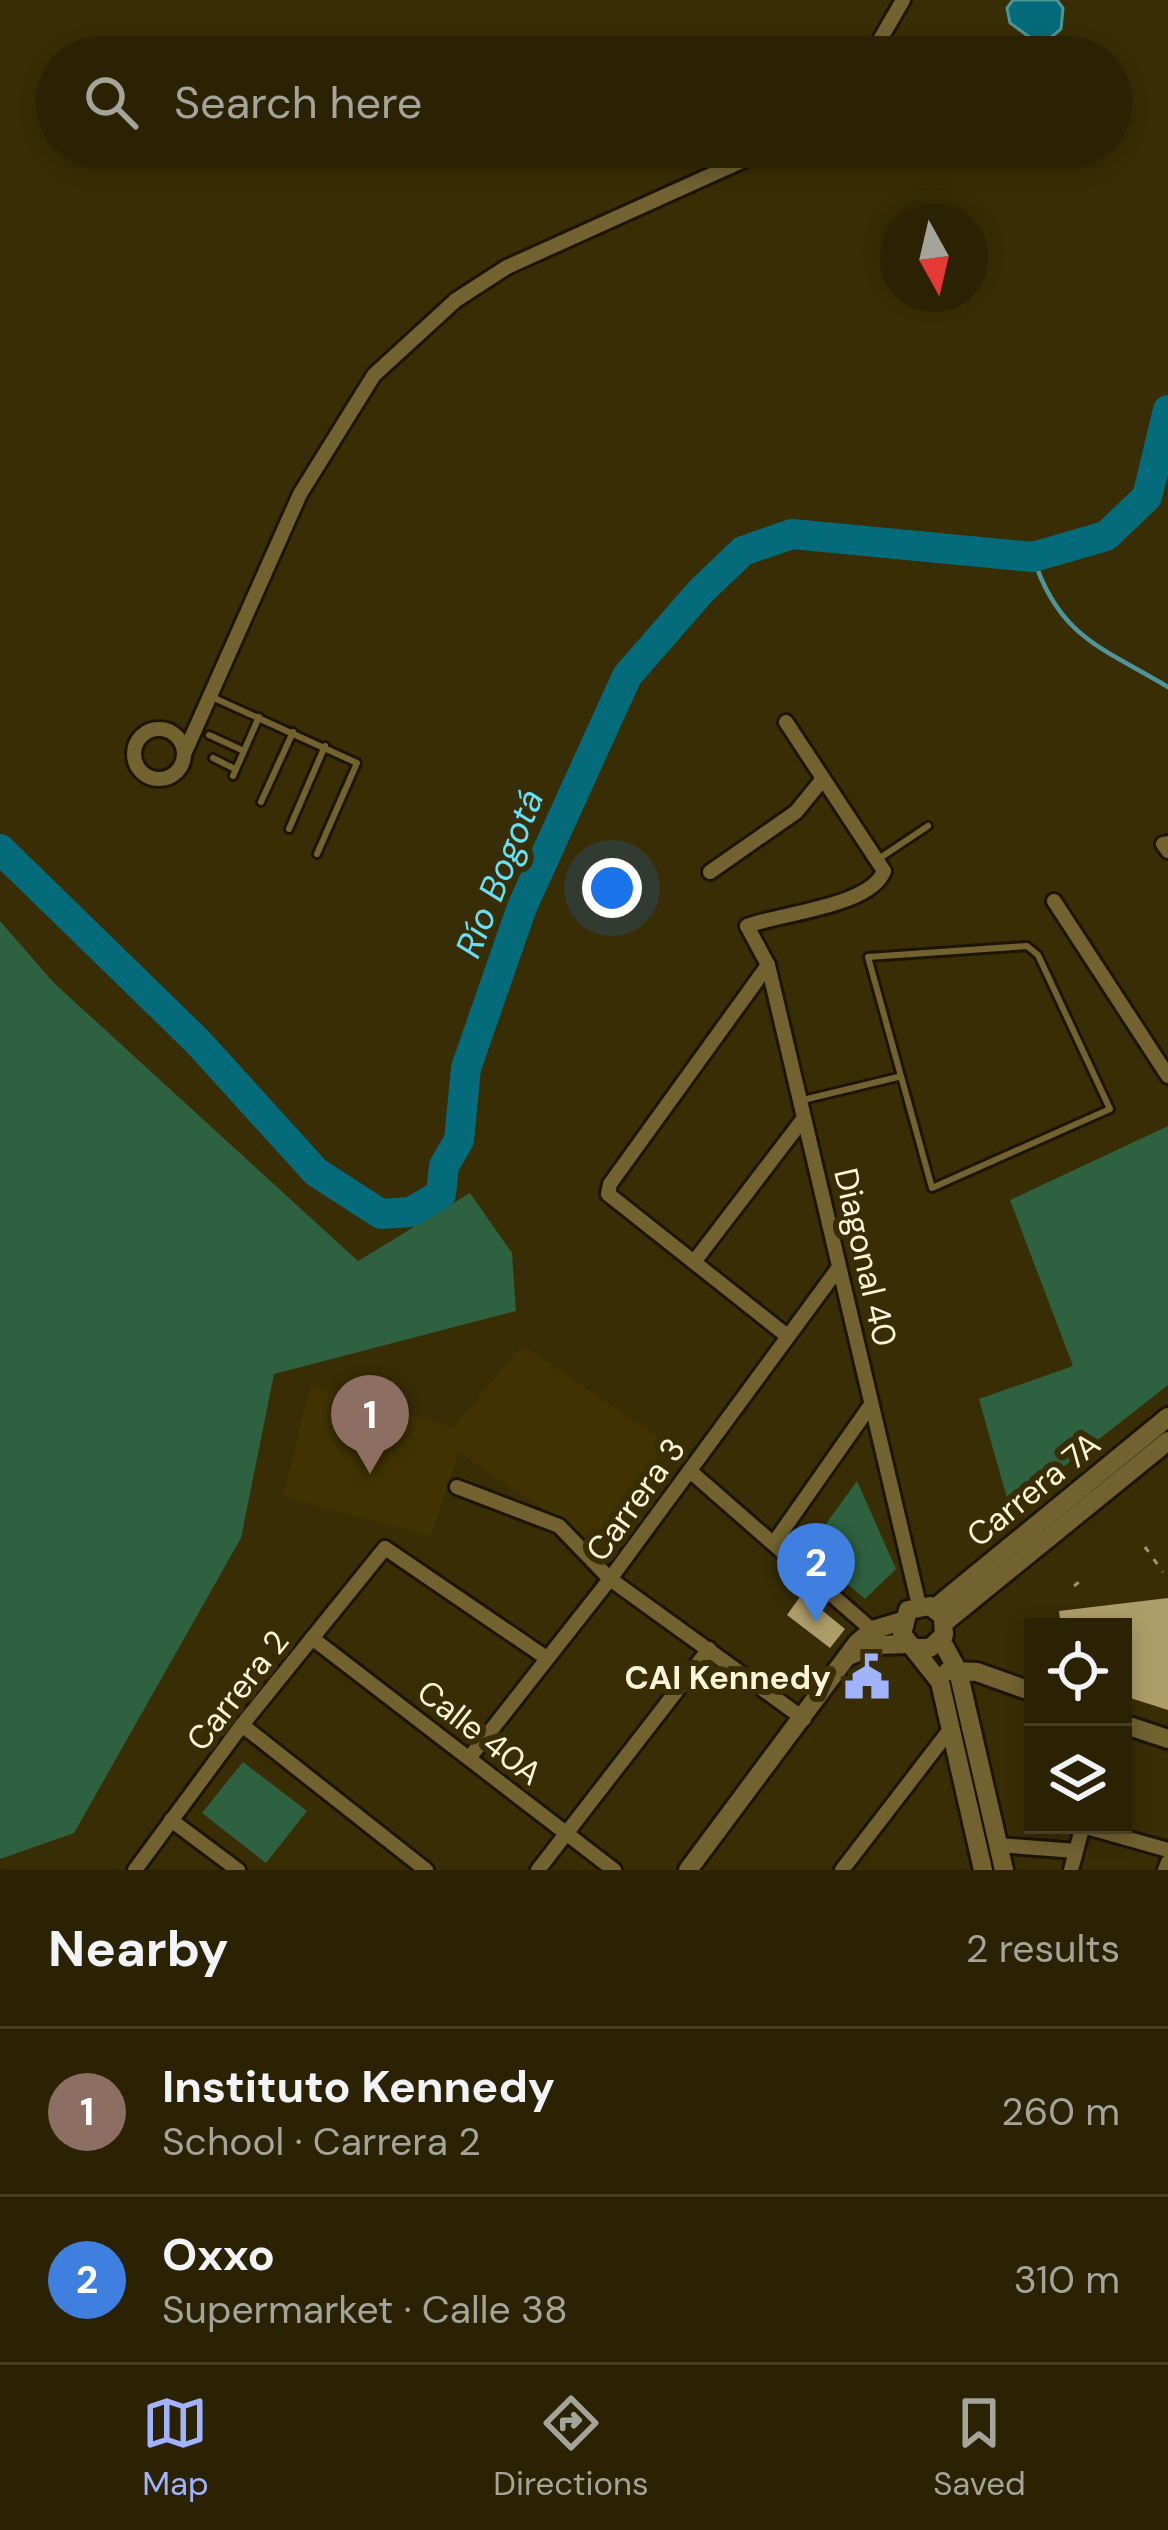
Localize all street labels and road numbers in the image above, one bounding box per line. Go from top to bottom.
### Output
street label: Diagonal 40 [824,1164,907,1350]
street label: Carrera 7A [958,1422,1109,1556]
street label: Carrera 3 [576,1429,695,1570]
street label: Carrera 2 [177,1621,298,1760]
street label: Calle 40A [409,1670,551,1795]

